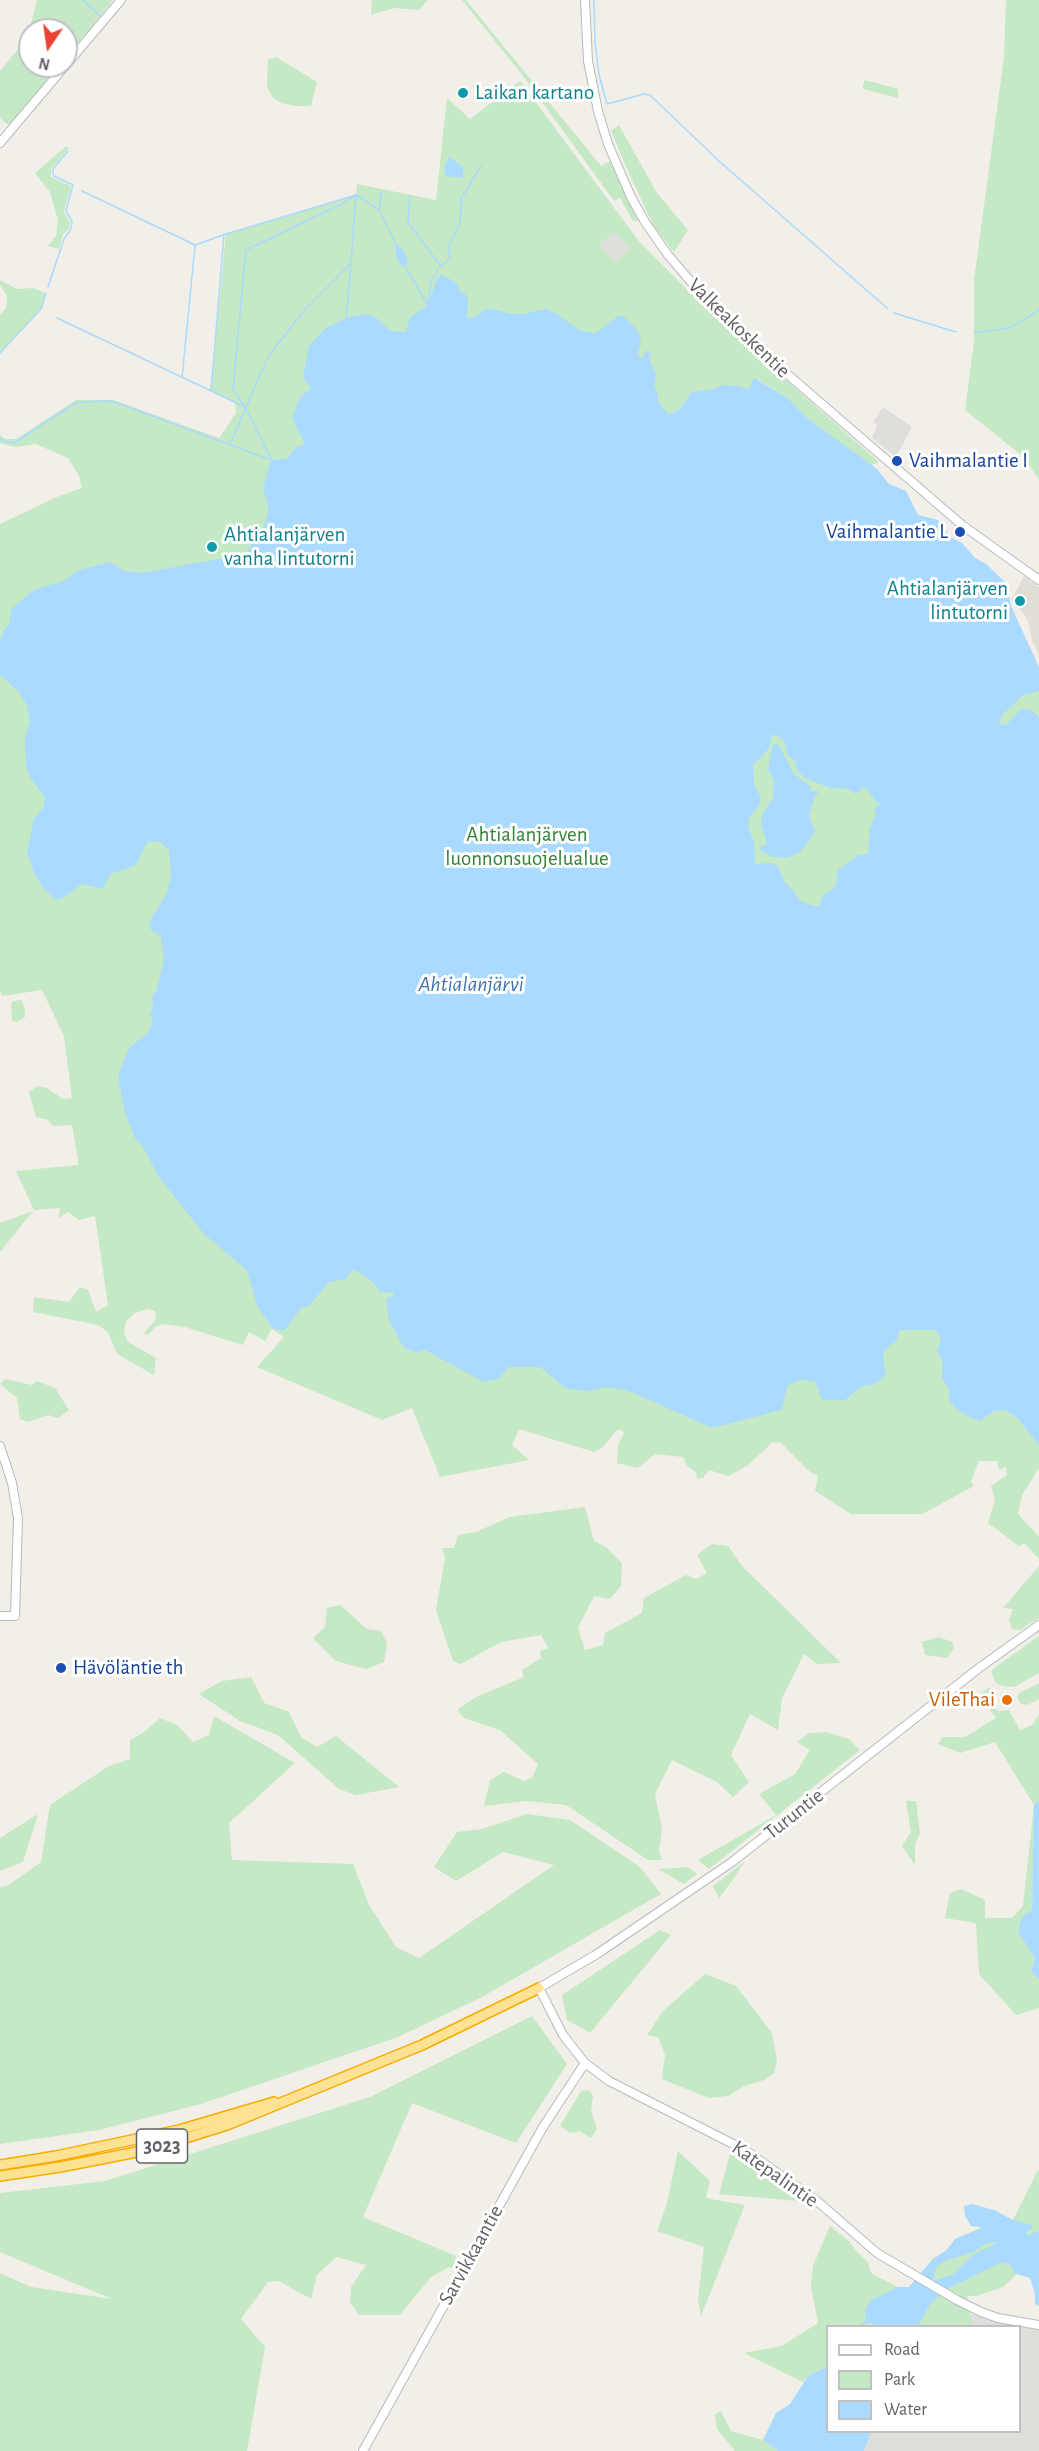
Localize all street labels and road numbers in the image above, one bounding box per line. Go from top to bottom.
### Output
street label: Valkeakoskentie [682,273,796,383]
street label: Turuntie [759,1783,829,1845]
road number: 3023 [136,2129,188,2163]
street label: Katepalintie [727,2135,823,2213]
street label: Sarvikkaantie [433,2201,509,2309]

